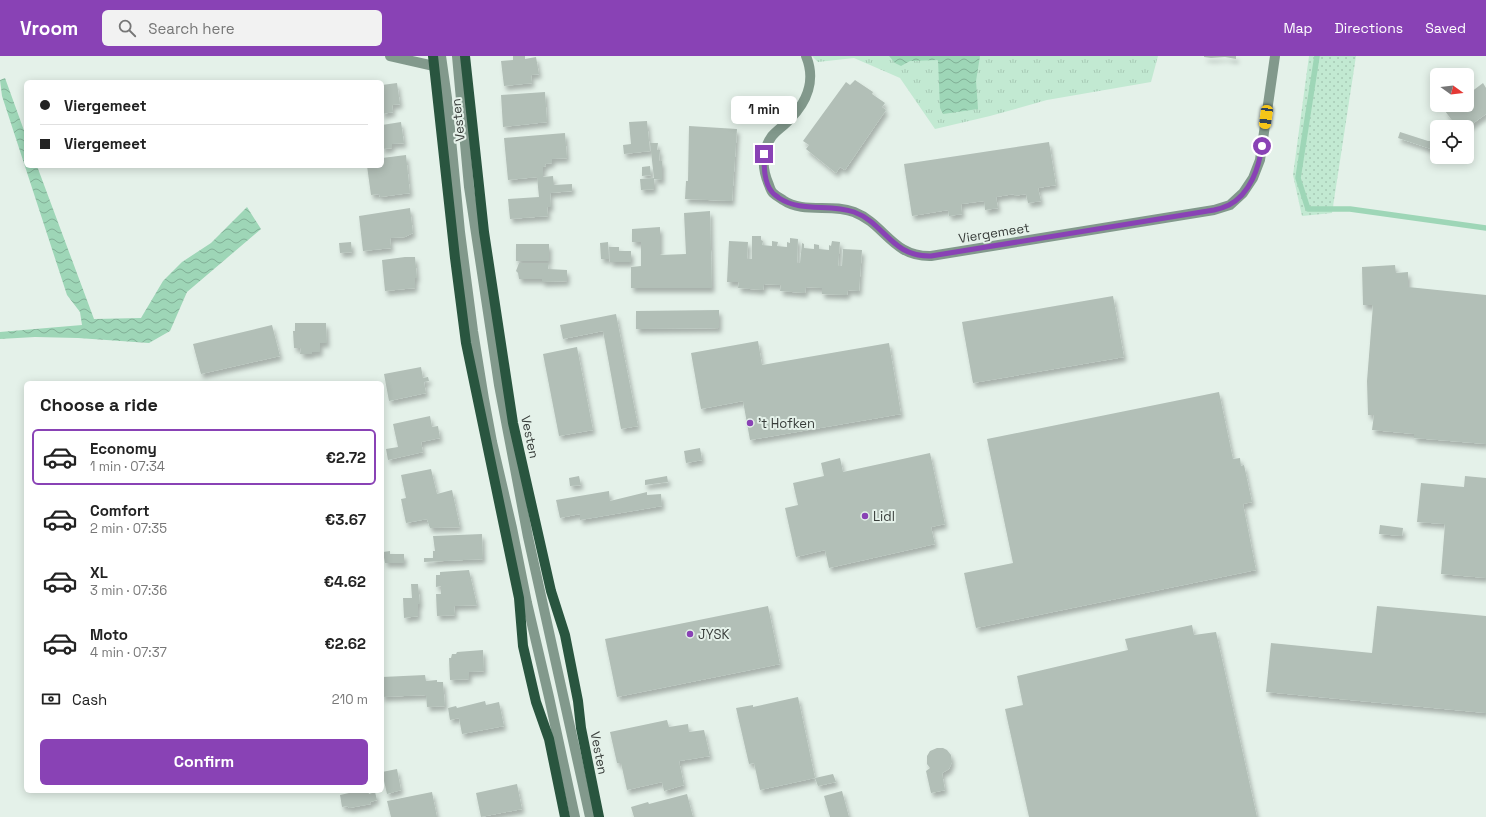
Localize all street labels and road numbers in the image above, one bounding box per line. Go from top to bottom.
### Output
street label: Vesten [447,98,469,142]
street label: Viergemeet [957,219,1031,247]
street label: Vesten [517,414,543,460]
street label: Vesten [587,730,611,776]

